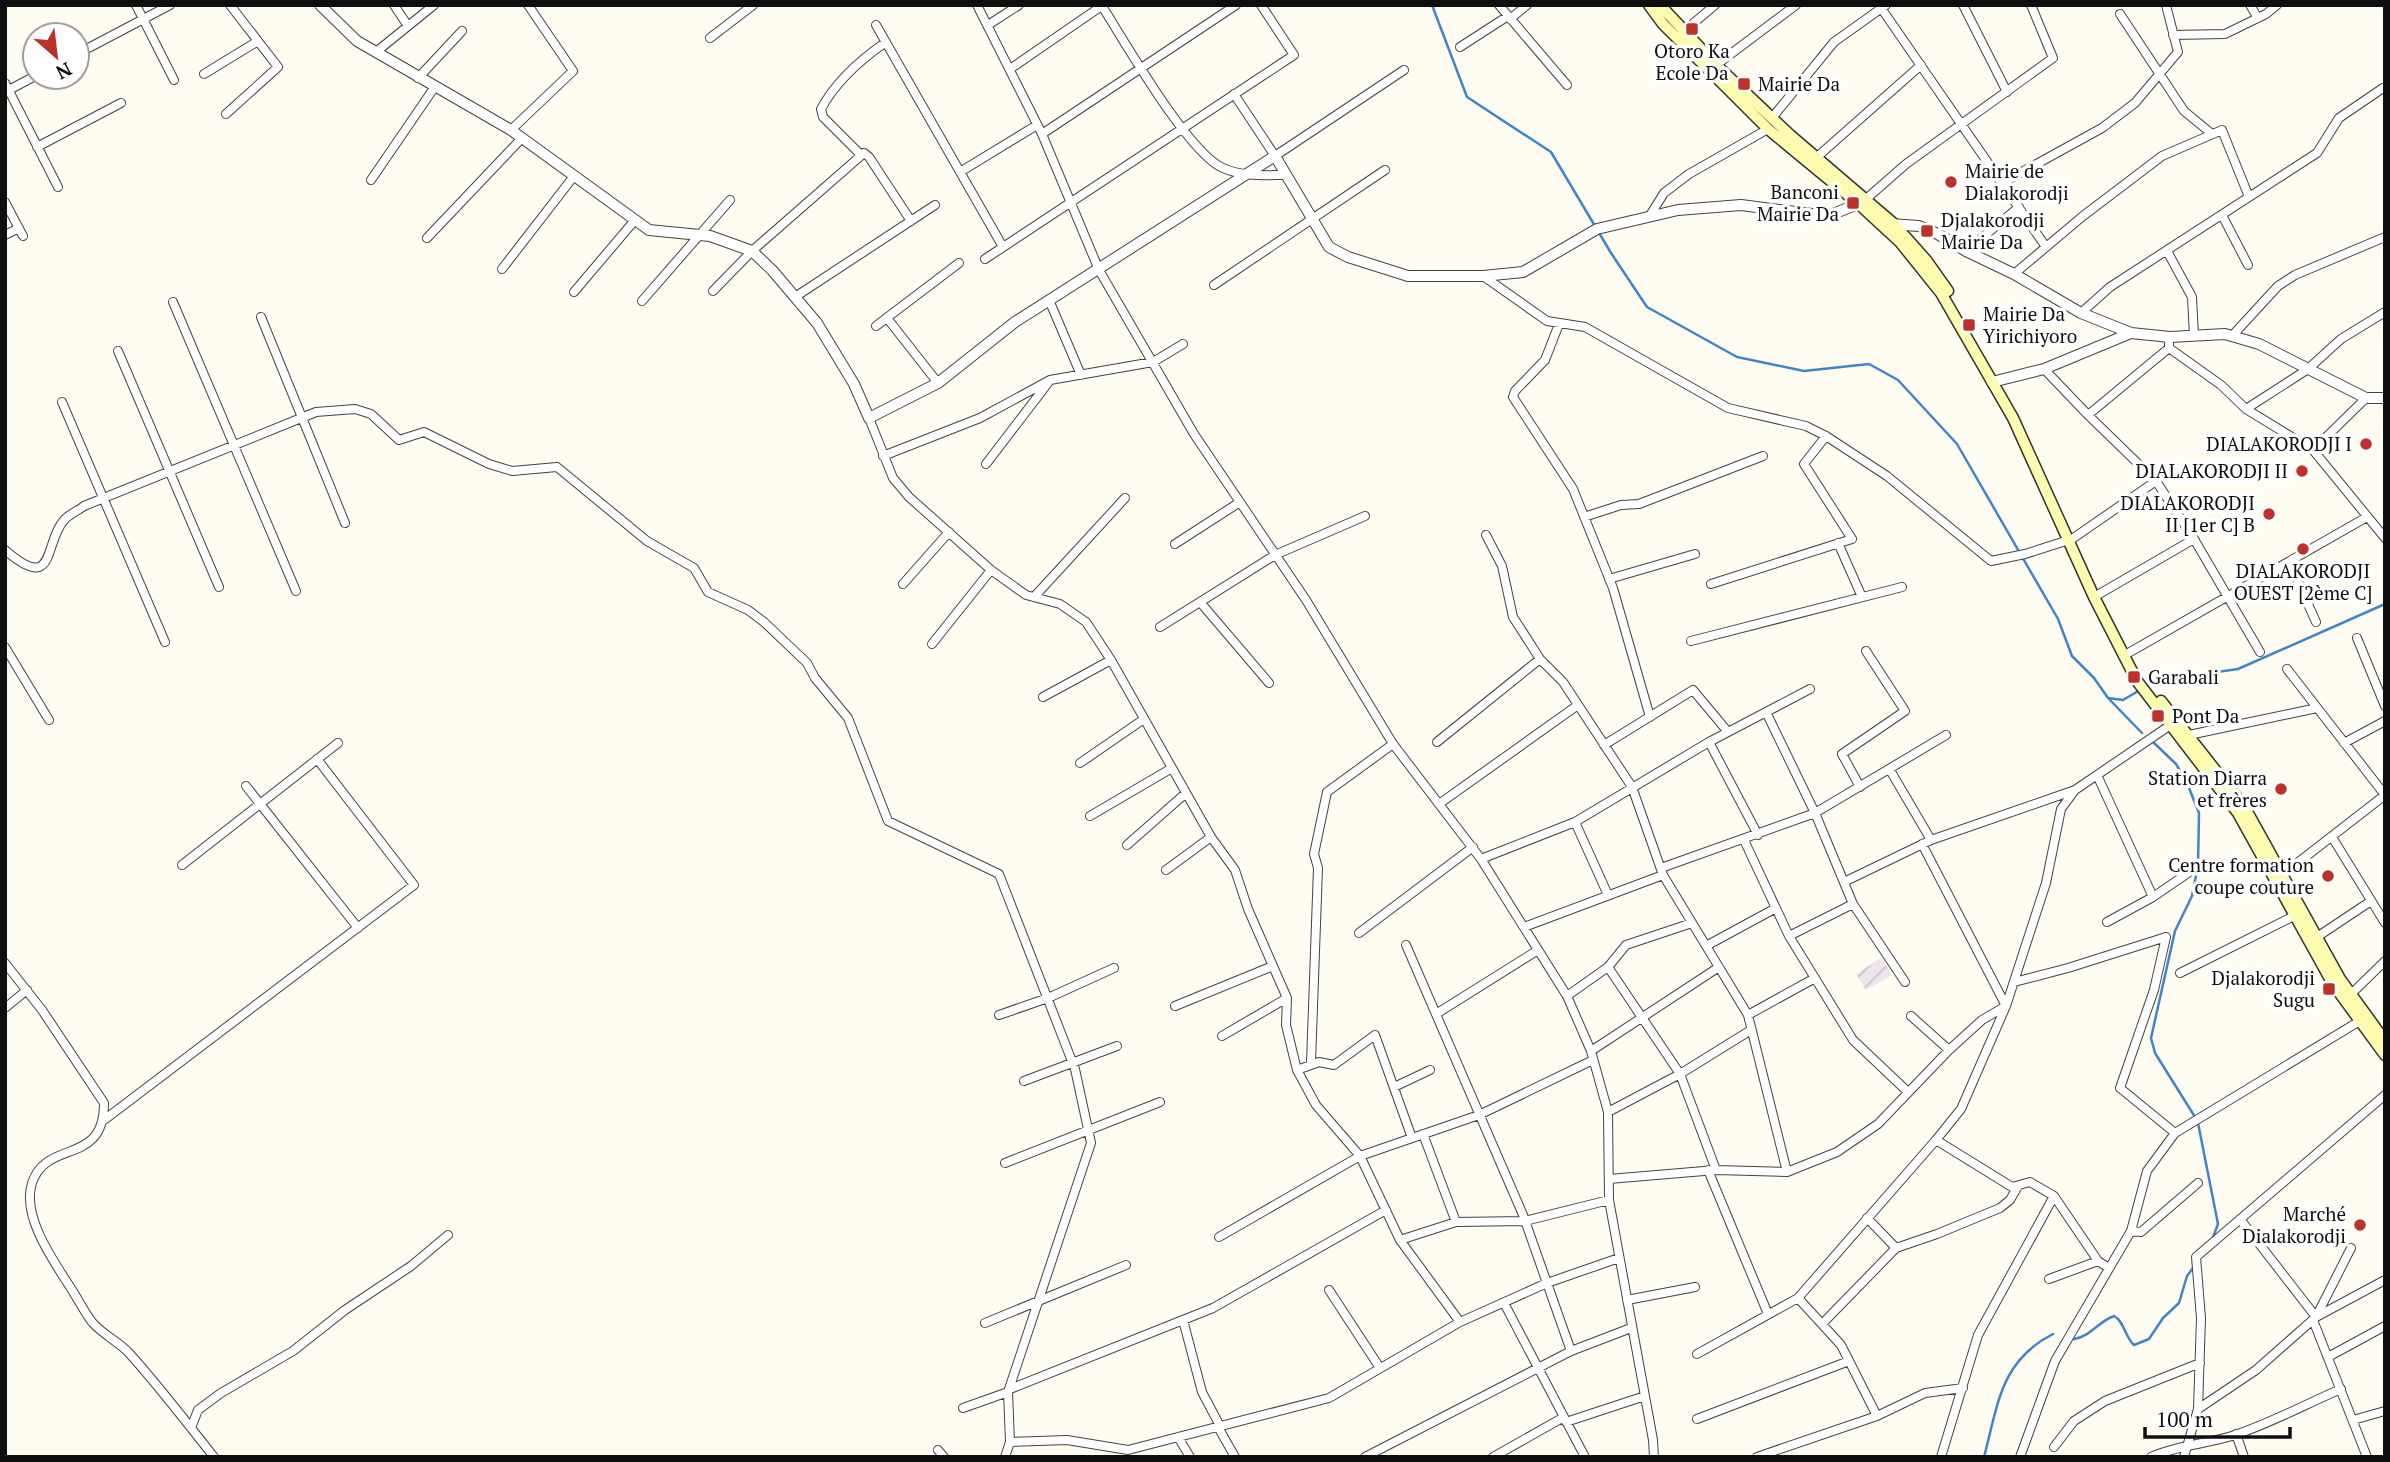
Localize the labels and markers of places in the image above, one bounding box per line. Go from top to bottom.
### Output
marker: Otoro Ka Ecole Da [1684,21,1700,37]
place label: Otoro Ka Ecole Da [1654,38,1730,85]
place label: Mairie Da [1758,71,1840,96]
marker: Mairie Da [1736,76,1752,92]
place label: Mairie de Dialakorodji [1965,158,2069,205]
marker: Mairie de Dialakorodji [1943,174,1959,190]
place label: Banconi Mairie Da [1757,179,1839,226]
marker: Banconi Mairie Da [1845,195,1861,211]
place label: Djalakorodji Mairie Da [1941,207,2044,254]
marker: Djalakorodji Mairie Da [1919,223,1935,239]
place label: Mairie Da Yirichiyoro [1983,301,2077,348]
marker: Mairie Da Yirichiyoro [1961,317,1977,333]
place label: DIALAKORODJI I [2206,431,2352,456]
marker: DIALAKORODJI I [2358,436,2374,452]
place label: DIALAKORODJI II [2136,458,2288,483]
marker: DIALAKORODJI II [2294,463,2310,479]
place label: DIALAKORODJI II [1er C] B [2121,490,2255,537]
marker: DIALAKORODJI II [1er C] B [2261,506,2277,522]
marker: DIALAKORODJI OUEST [2ème C] [2295,541,2311,557]
place label: DIALAKORODJI OUEST [2ème C] [2234,558,2372,605]
place label: Garabali [2148,664,2219,689]
marker: Garabali [2126,669,2142,685]
place label: Pont Da [2172,703,2240,728]
marker: Pont Da [2150,708,2166,724]
place label: Station Diarra et frères [2148,765,2267,812]
marker: Station Diarra et frères [2273,781,2289,797]
place label: Centre formation coupe couture [2168,852,2314,899]
marker: Centre formation coupe couture [2320,868,2336,884]
place label: Djalakorodji Sugu [2212,965,2315,1012]
marker: Djalakorodji Sugu [2321,981,2337,997]
place label: Marché Dialakorodji [2242,1201,2346,1248]
marker: Marché Dialakorodji [2352,1217,2368,1233]

